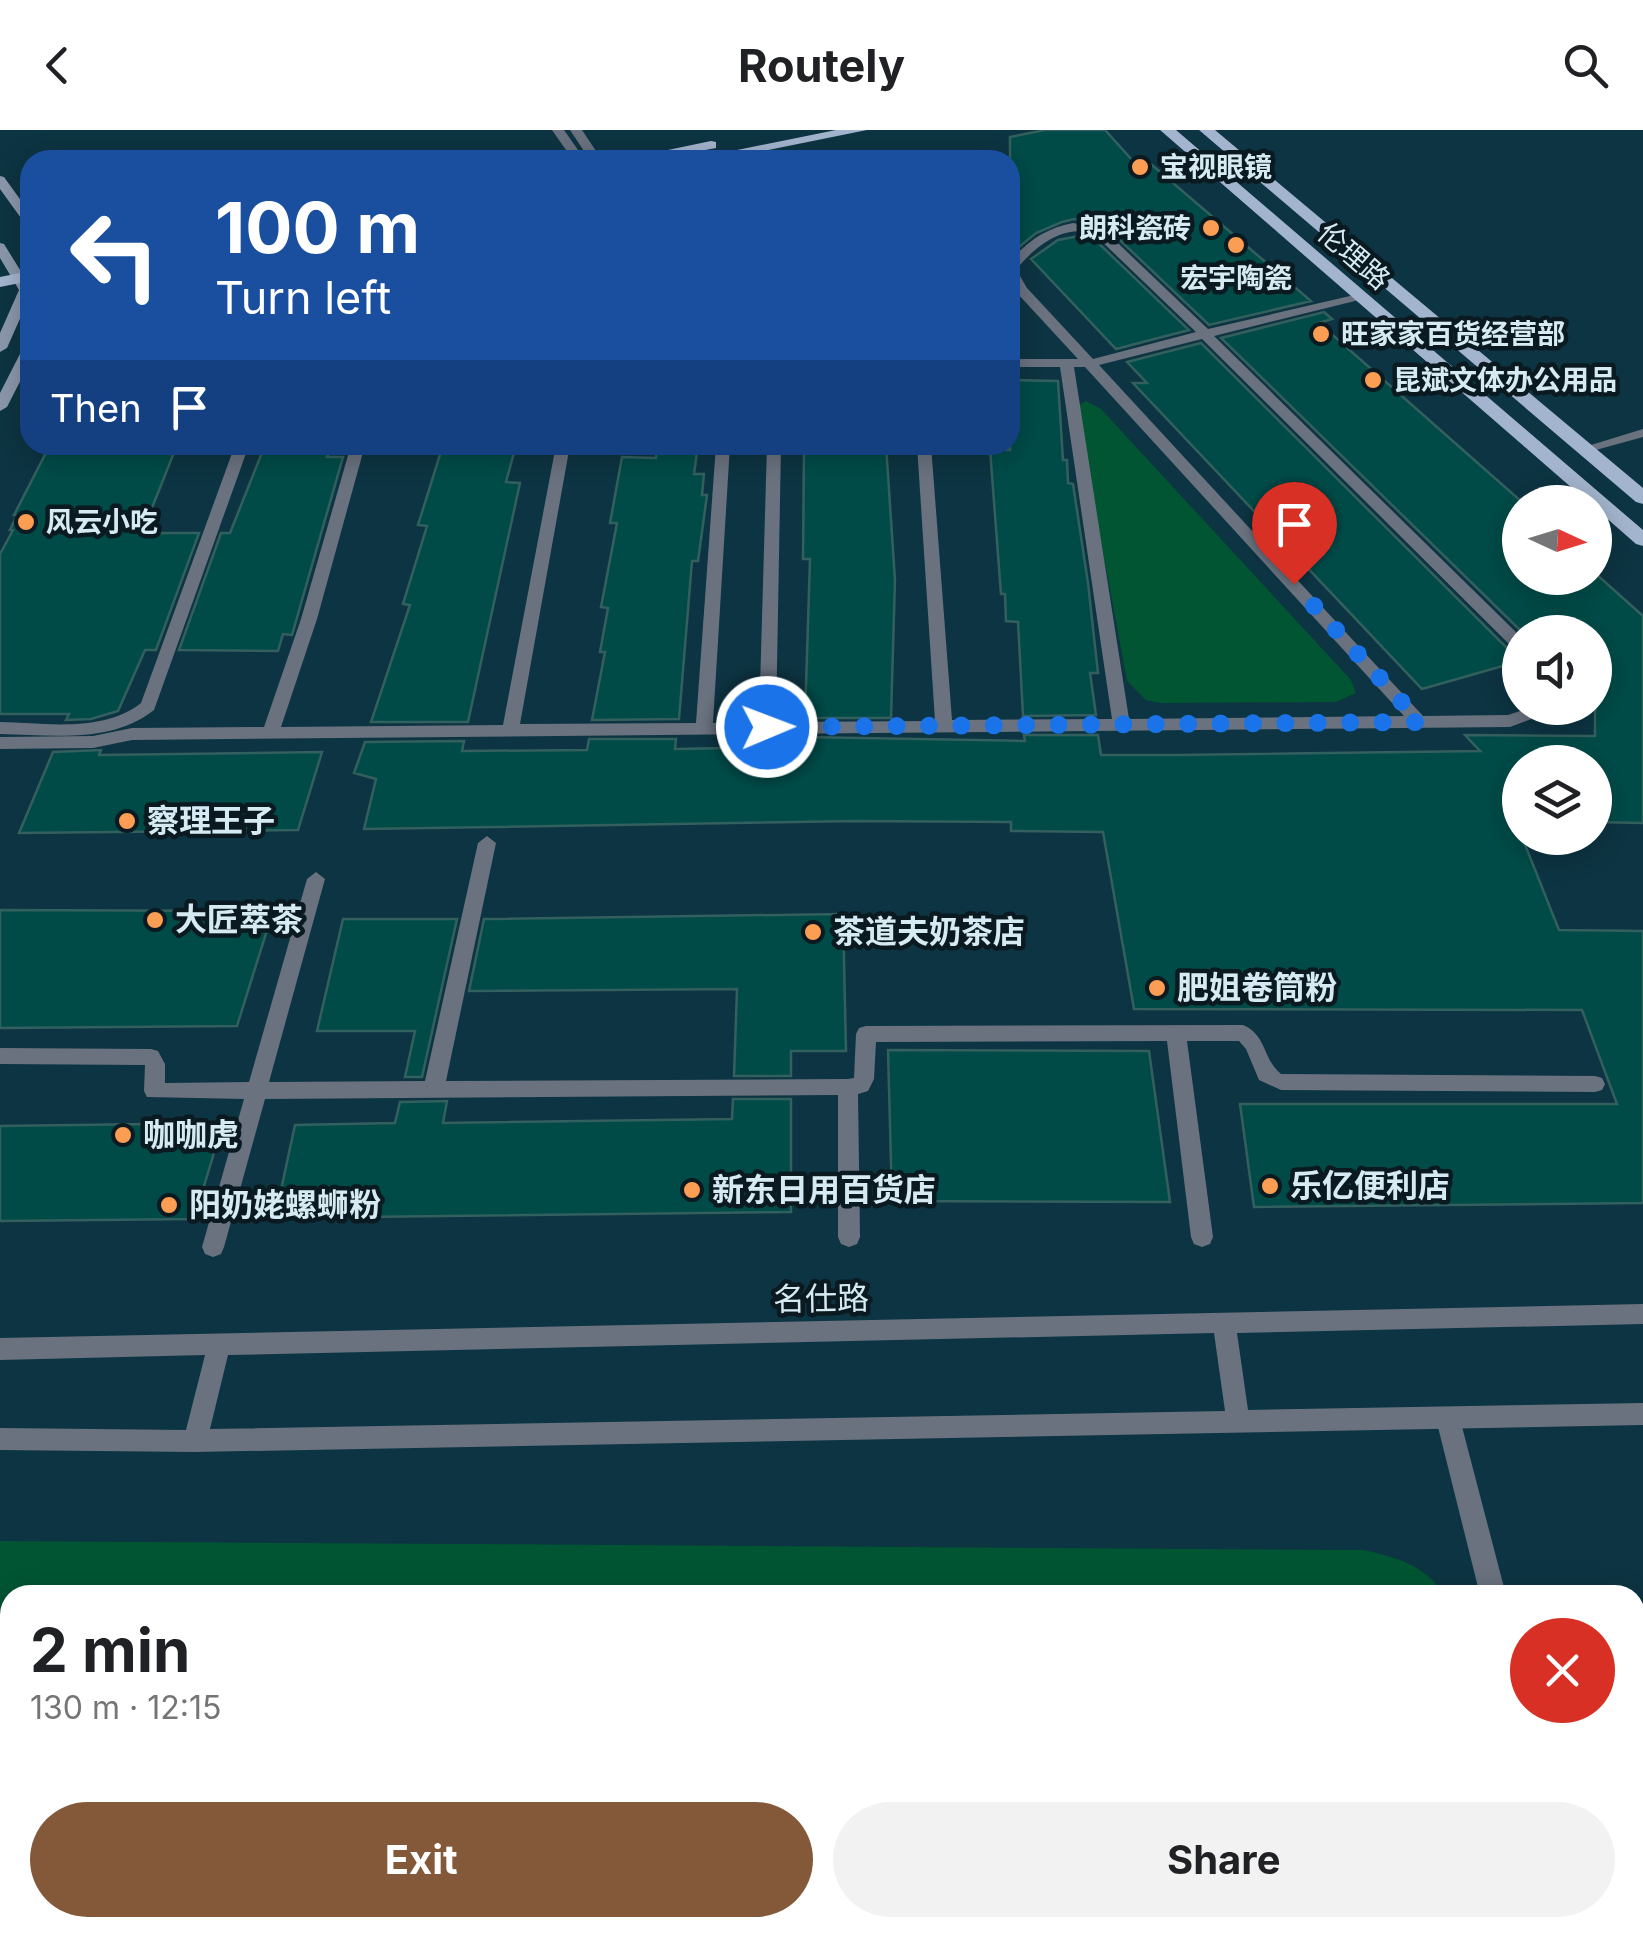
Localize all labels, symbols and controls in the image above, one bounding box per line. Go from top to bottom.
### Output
icon: back [30,38,85,93]
text: Routely [738,38,905,93]
icon: search [1558,38,1613,93]
place label: 宝视眼镜 [1160,150,1272,184]
marker: 宝视眼镜 [1129,156,1151,178]
text: 100 m [215,185,420,270]
icon: left [50,190,180,320]
place label: 朗科瓷砖 [1079,211,1191,245]
street label: 伦理路 [1311,216,1397,296]
marker: 朗科瓷砖 [1200,217,1222,239]
marker: 宏宇陶瓷 [1225,234,1247,256]
place label: 宏宇陶瓷 [1180,261,1292,295]
text: Turn left [215,270,391,325]
place label: 旺家家百货经营部 [1341,317,1565,351]
marker: 旺家家百货经营部 [1310,323,1332,345]
place label: 昆斌文体办公用品 [1393,363,1617,397]
marker: 昆斌文体办公用品 [1362,369,1384,391]
icon: arrive [162,380,217,435]
text: Then [50,385,142,431]
pin [1252,482,1337,585]
north arrow [1502,485,1612,595]
map controls [1502,485,1612,855]
icon: arrive [1267,497,1322,552]
place label: 风云小吃 [46,505,158,539]
marker: 风云小吃 [15,511,37,533]
button: sound [1502,615,1612,725]
position arrow [715,675,819,779]
button: layers [1502,745,1612,855]
place label: 察理王子 [147,801,275,840]
marker: 察理王子 [116,810,138,832]
place label: 大匠萃茶 [175,900,303,939]
marker: 大匠萃茶 [144,909,166,931]
place label: 茶道夫奶茶店 [833,912,1025,951]
marker: 茶道夫奶茶店 [802,921,824,943]
place label: 肥姐卷筒粉 [1177,968,1337,1007]
marker: 肥姐卷筒粉 [1146,977,1168,999]
place label: 咖咖虎 [143,1115,239,1154]
marker: 咖咖虎 [112,1124,134,1146]
place label: 乐亿便利店 [1290,1166,1450,1205]
place label: 新东日用百货店 [712,1170,936,1209]
marker: 乐亿便利店 [1259,1175,1281,1197]
marker: 新东日用百货店 [681,1179,703,1201]
place label: 阳奶姥螺蛳粉 [189,1185,381,1224]
marker: 阳奶姥螺蛳粉 [158,1194,180,1216]
street label: 名仕路 [773,1278,869,1319]
text: 2 min [30,1614,190,1686]
button: close [1510,1618,1615,1723]
text: 130 m · 12:15 [30,1688,221,1727]
button: Exit [30,1802,813,1917]
button: Share [833,1802,1615,1917]

